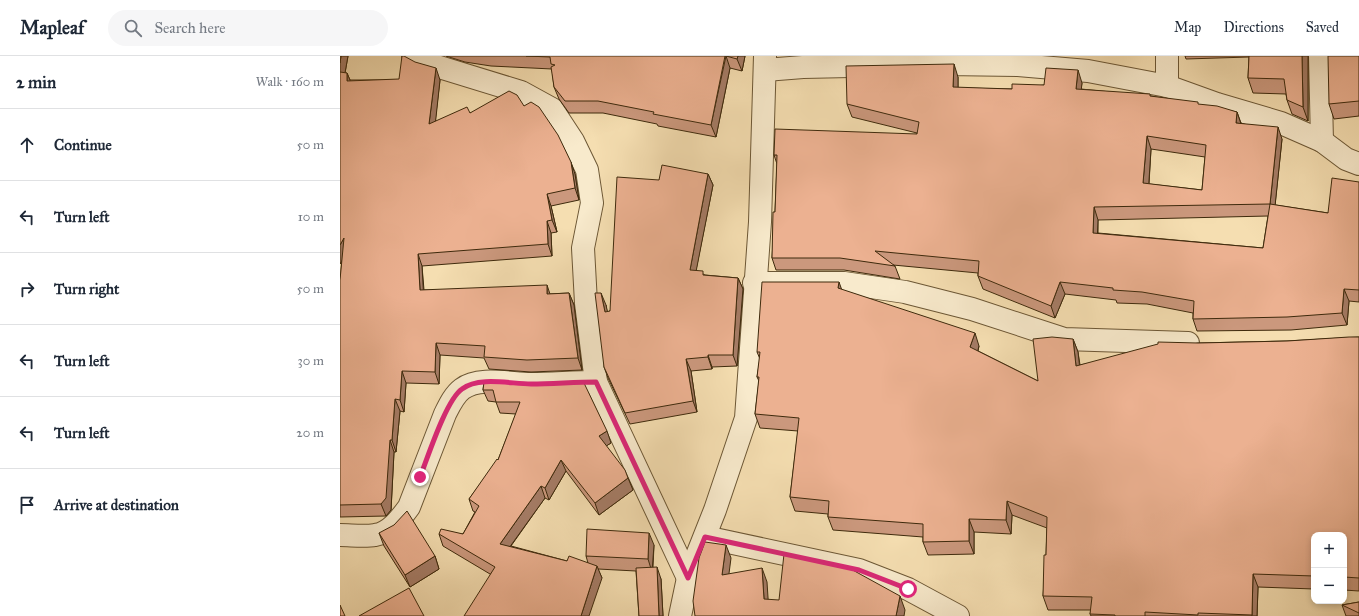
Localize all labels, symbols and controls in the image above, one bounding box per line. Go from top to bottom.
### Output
search box [108,10,388,46]
text: Mapleaf [20,16,84,39]
icon: search [122,17,144,39]
text: Search here [154,19,225,37]
text: Map [1174,19,1201,36]
text: Directions [1223,19,1284,36]
text: Saved [1306,19,1339,36]
text: 2 min [16,72,56,93]
text: Walk · 160 m [256,74,324,90]
icon: ahead [16,134,38,156]
text: Continue [54,136,112,154]
text: 50 m [297,137,324,153]
icon: left [16,206,38,228]
text: Turn left [54,208,110,226]
text: 10 m [298,209,324,225]
icon: right [16,278,38,300]
text: Turn right [54,280,119,298]
text: 50 m [297,281,324,297]
icon: left [16,350,38,372]
text: Turn left [54,352,110,370]
text: 30 m [298,353,324,369]
icon: left [16,422,38,444]
text: Turn left [54,424,110,442]
text: 20 m [296,425,324,441]
route end [411,468,429,486]
icon: arrive [16,494,38,516]
text: Arrive at destination [54,496,179,514]
map controls [1311,532,1347,604]
button: + [1311,532,1347,568]
button: − [1311,568,1347,604]
route start [899,580,917,598]

